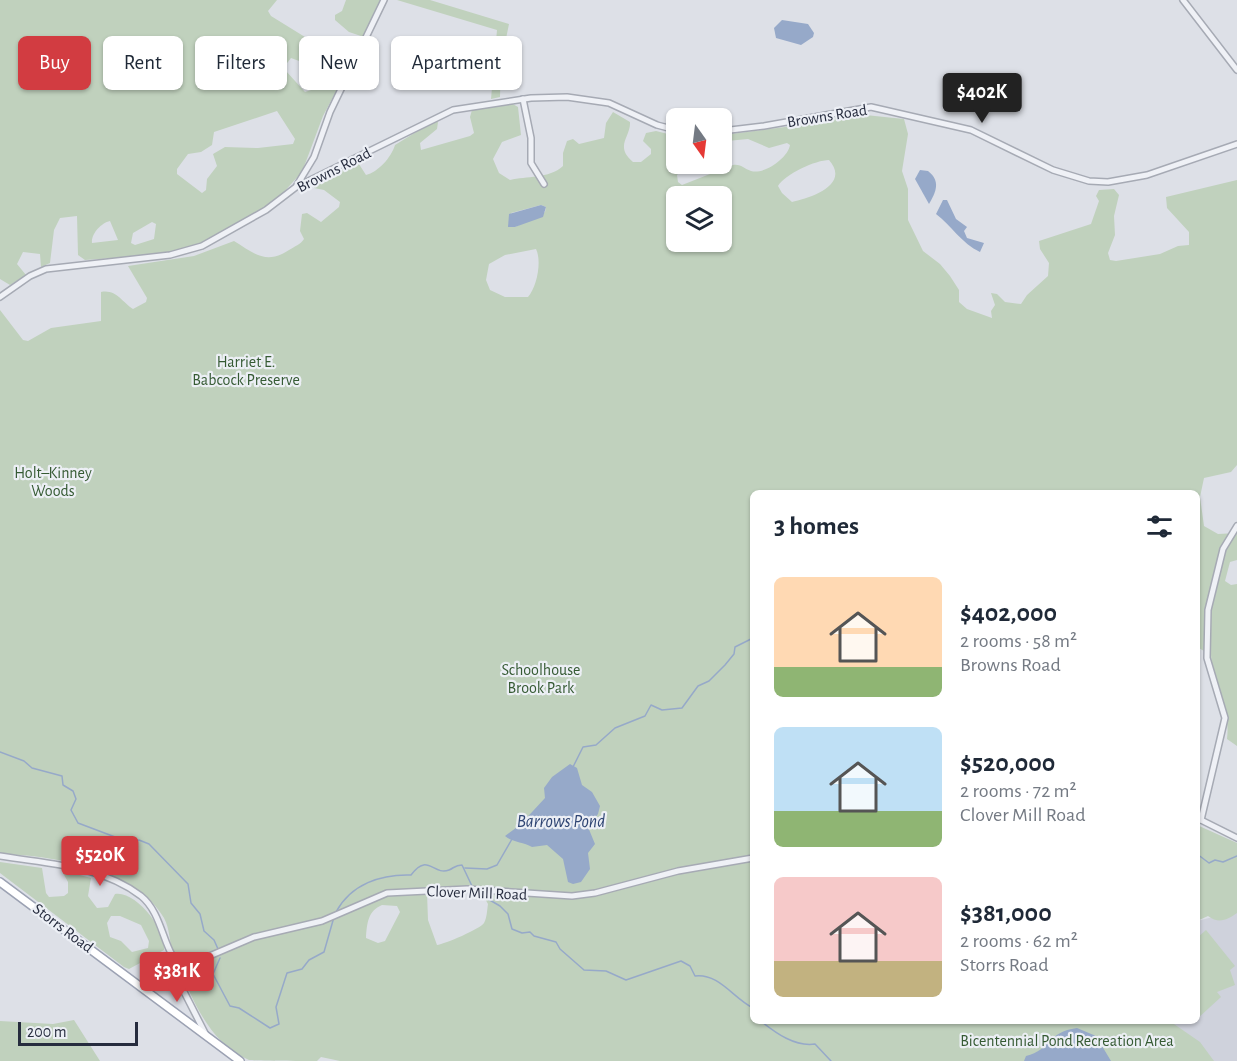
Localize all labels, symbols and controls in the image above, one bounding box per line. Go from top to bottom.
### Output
chip: Buy [18,36,91,90]
chip: Rent [103,36,183,90]
chip: Filters [195,36,287,90]
chip: New [299,36,379,90]
chip: Apartment [391,36,522,90]
pin: $402K [940,73,1024,124]
text: $402K [957,82,1007,102]
street label: Browns Road [786,102,868,130]
north arrow [666,108,732,174]
map controls [666,108,732,252]
street label: Browns Road [294,145,374,195]
button: layers [666,186,732,252]
park label: Harriet E. Babcock Preserve [192,354,300,388]
park label: Holt–Kinney Woods [14,465,92,499]
icon: filters [1143,510,1176,543]
text: 3 homes [774,513,859,539]
text: $402,000 [960,600,1057,626]
icon: home [822,601,894,673]
text: 2 rooms · 58 m² [960,631,1077,651]
text: Browns Road [960,655,1061,675]
park label: Schoolhouse Brook Park [501,662,581,696]
text: $520,000 [960,750,1055,776]
icon: home [822,751,894,823]
text: 2 rooms · 72 m² [960,781,1077,801]
text: Clover Mill Road [960,805,1086,825]
water label: Barrows Pond [517,813,605,831]
pin: $520K [58,836,142,887]
text: $520K [75,845,125,865]
street label: Clover Mill Road [427,883,527,903]
street label: Storrs Road [30,900,96,956]
text: $381,000 [960,900,1052,926]
icon: home [822,901,894,973]
text: 2 rooms · 62 m² [960,931,1078,951]
pin: $381K [135,952,219,1003]
text: Storrs Road [960,955,1049,975]
text: $381K [154,961,200,981]
scale bar [18,1019,138,1046]
text: 200 m [27,1024,67,1040]
park label: Bicentennial Pond Recreation Area [960,1033,1174,1049]

